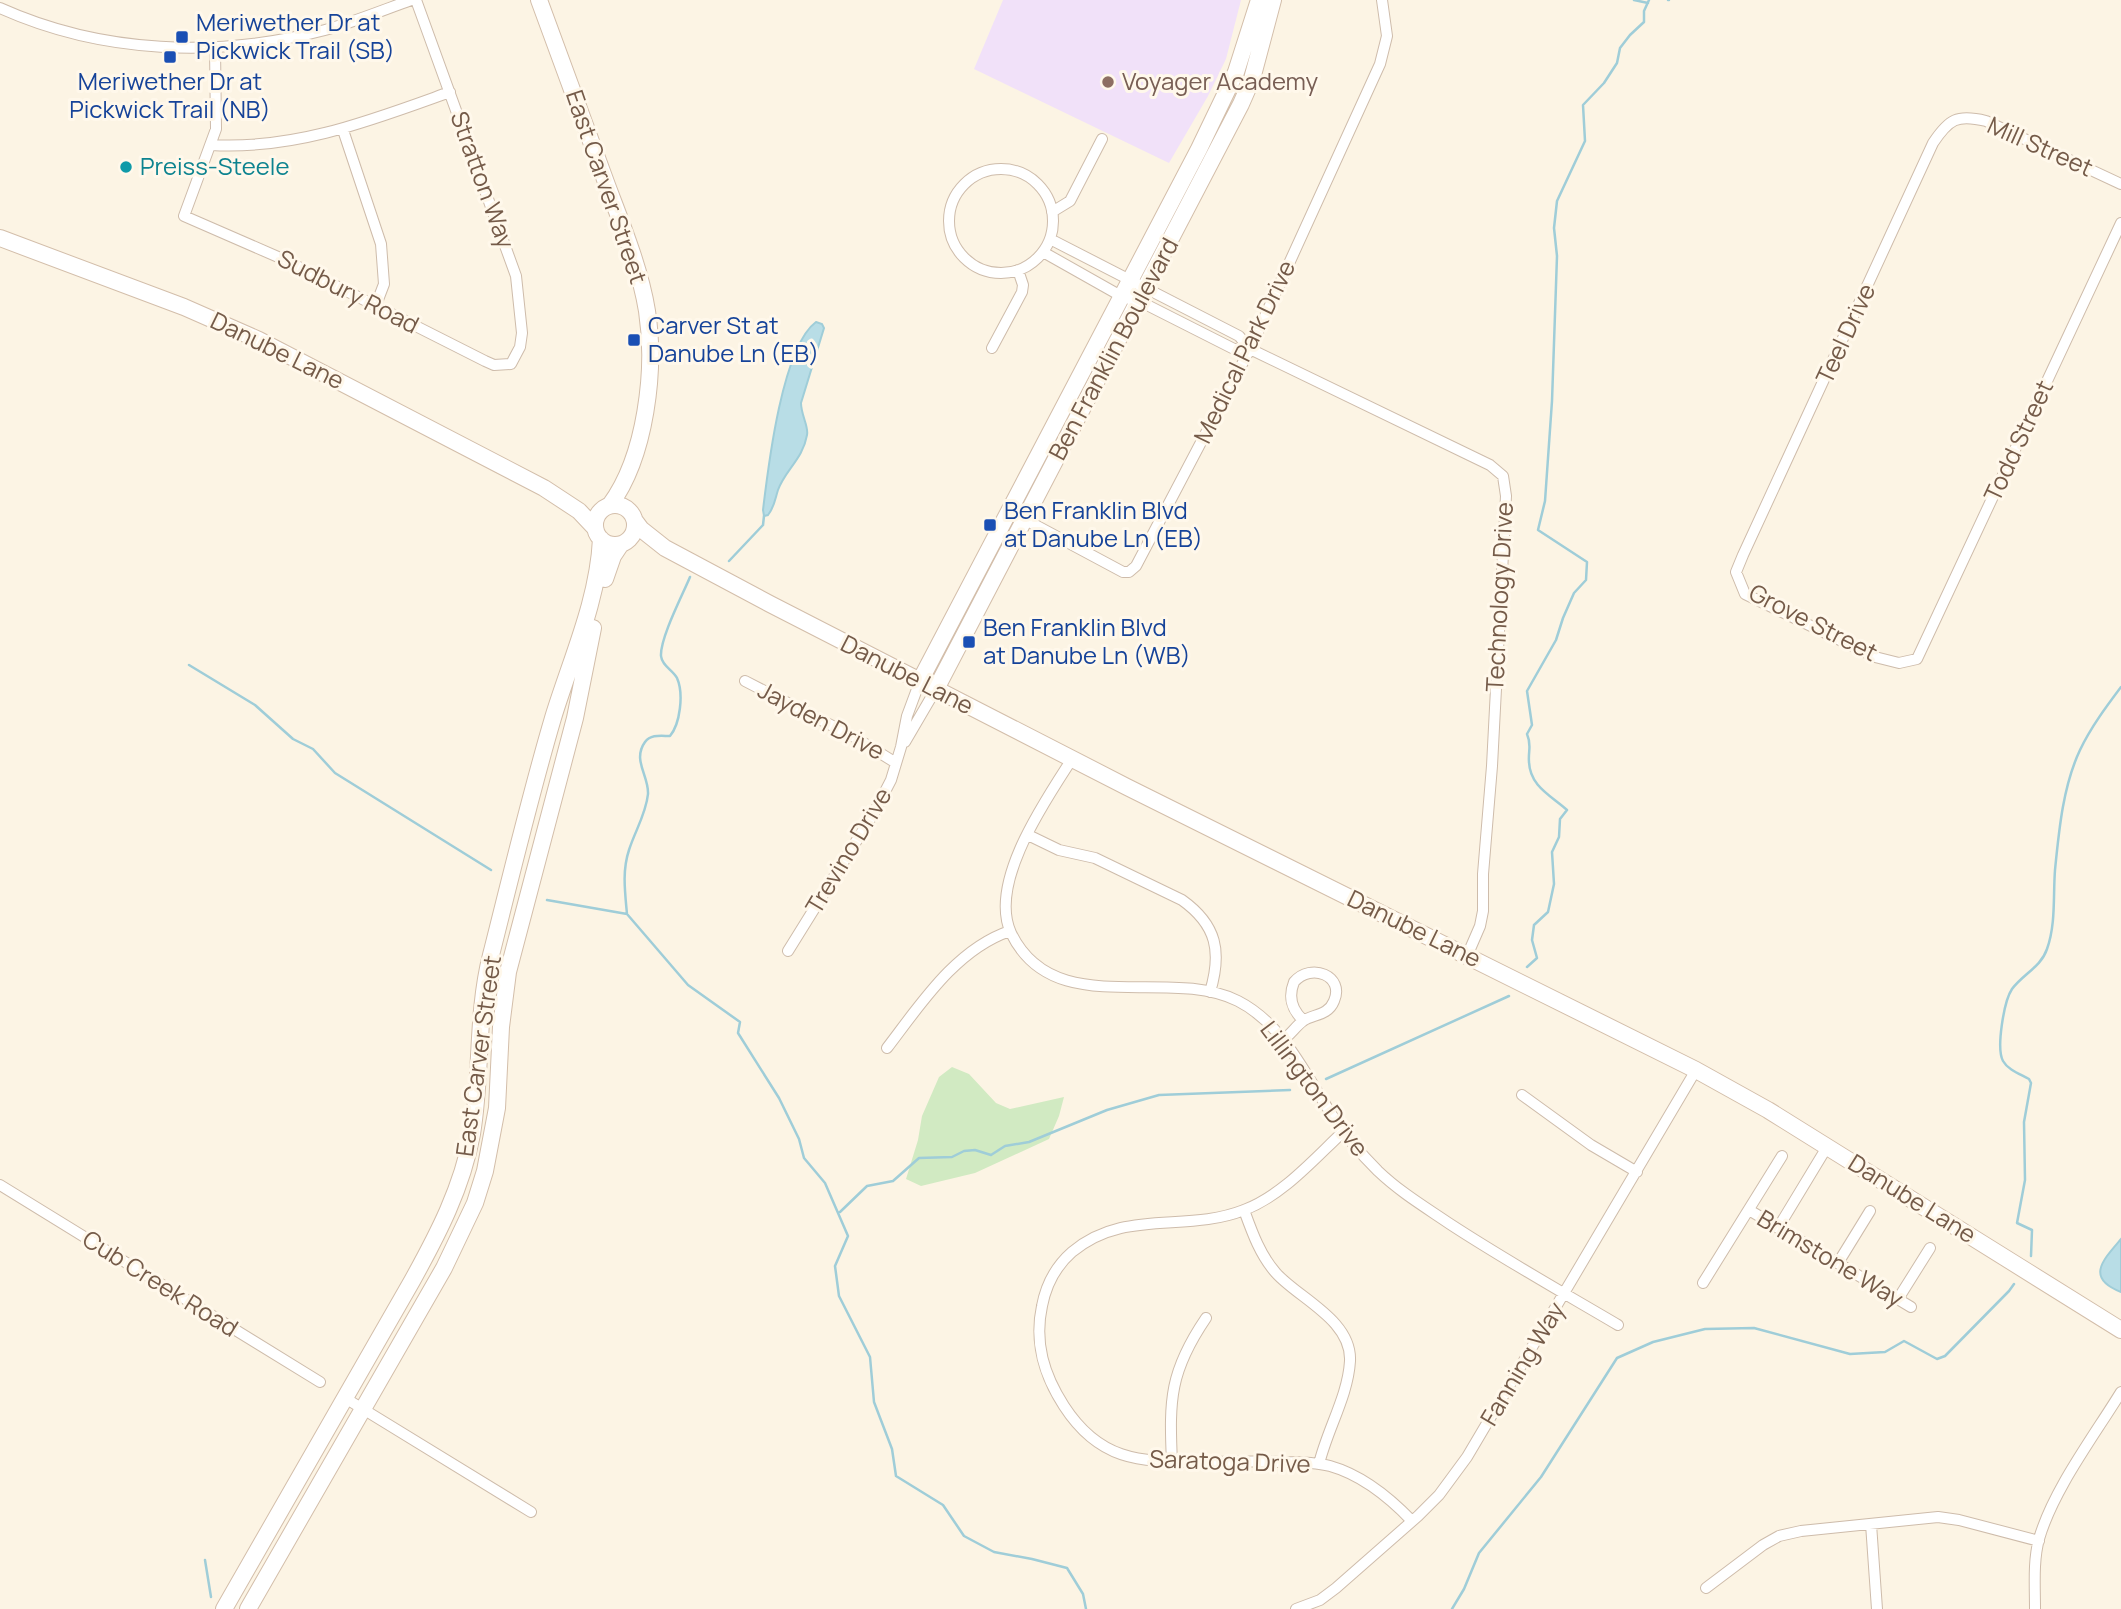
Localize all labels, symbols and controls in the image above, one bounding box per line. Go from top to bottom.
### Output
place label: Meriwether Dr at Pickwick Trail (SB) [196,5,395,66]
marker: Meriwether Dr at Pickwick Trail (SB) [174,29,190,45]
marker: Meriwether Dr at Pickwick Trail (NB) [162,49,178,65]
place label: Meriwether Dr at Pickwick Trail (NB) [69,64,271,125]
place label: Voyager Academy [1122,64,1318,97]
marker: Voyager Academy [1100,74,1116,90]
street label: East Carver Street [559,85,656,288]
street label: Stratton Way [443,106,524,253]
street label: Mill Street [1983,108,2099,184]
place label: Preiss-Steele [140,149,289,182]
marker: Preiss-Steele [118,159,134,175]
street label: Ben Franklin Boulevard [1040,231,1185,465]
street label: Sudbury Road [272,241,425,340]
street label: Medical Park Drive [1185,254,1302,448]
street label: Teel Drive [1807,278,1882,389]
street label: Danube Lane [205,303,350,396]
place label: Carver St at Danube Ln (EB) [648,308,819,369]
marker: Carver St at Danube Ln (EB) [626,332,642,348]
street label: Todd Street [1975,374,2060,506]
place label: Ben Franklin Blvd at Danube Ln (EB) [1004,493,1203,554]
street label: Technology Drive [1477,501,1520,693]
marker: Ben Franklin Blvd at Danube Ln (EB) [982,517,998,533]
street label: Grove Street [1744,575,1884,668]
place label: Ben Franklin Blvd at Danube Ln (WB) [983,610,1191,671]
street label: Danube Lane [836,626,980,721]
marker: Ben Franklin Blvd at Danube Ln (WB) [961,634,977,650]
street label: Jayden Drive [753,672,891,767]
street label: Trevino Drive [797,781,898,920]
street label: Danube Lane [1342,881,1487,974]
street label: East Carver Street [447,953,508,1159]
street label: Lillington Drive [1253,1014,1377,1163]
street label: Danube Lane [1843,1145,1983,1250]
street label: Brimstone Way [1752,1201,1910,1314]
street label: Cub Creek Road [77,1222,245,1344]
street label: Fanning Way [1472,1295,1572,1431]
street label: Saratoga Drive [1149,1441,1311,1480]

